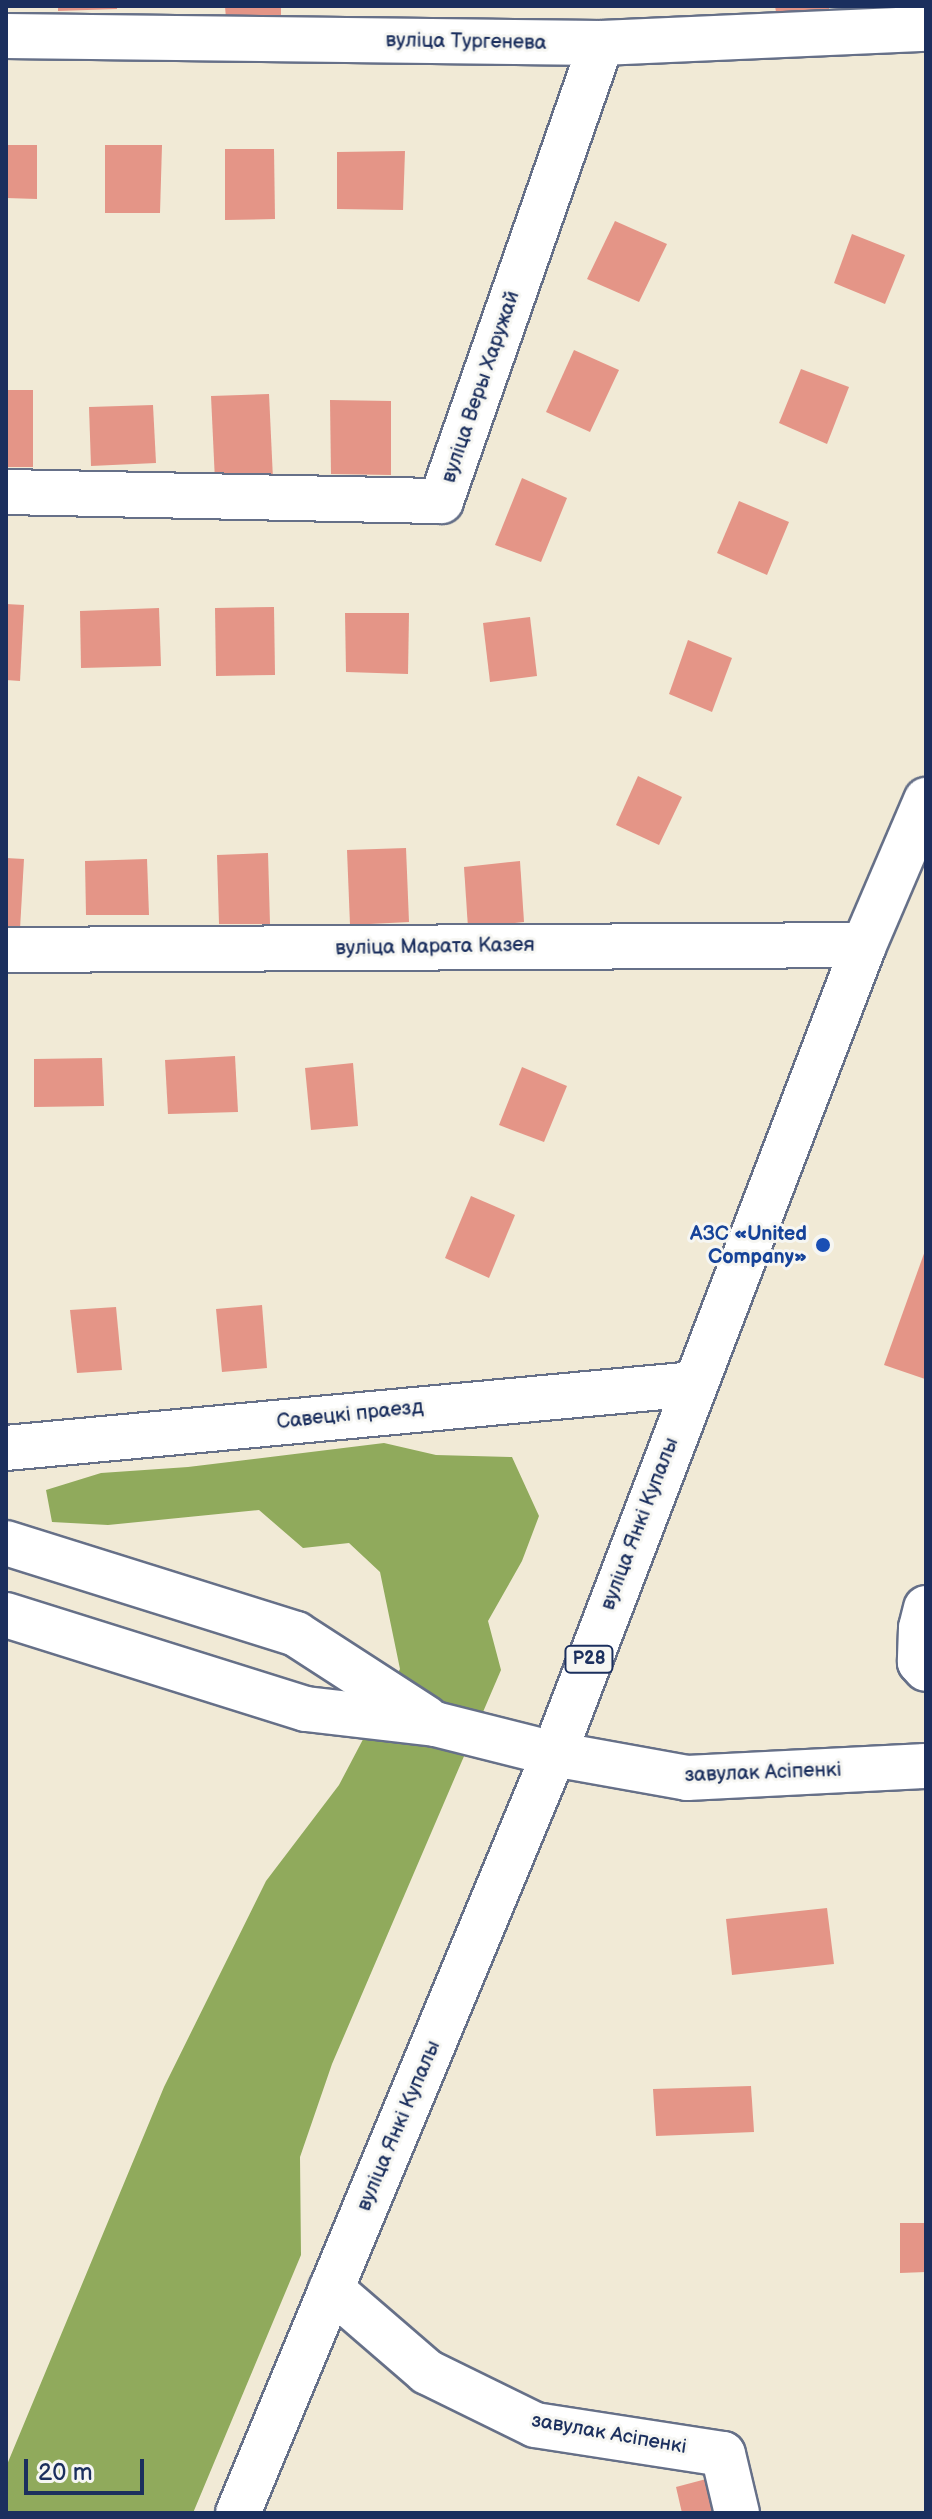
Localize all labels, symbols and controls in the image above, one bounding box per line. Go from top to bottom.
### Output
street label: вуліца Тургенева [385,29,547,55]
street label: вуліца Веры Харужай [437,288,525,486]
street label: вуліца Марата Казея [335,933,535,961]
place label: АЗС «United Company» [690,1222,807,1269]
marker: АЗС «United Company» [814,1236,832,1254]
street label: Савецкі праезд [275,1395,425,1435]
street label: вуліца Янкі Купалы [596,1435,684,1613]
road number: Р28 [563,1645,615,1673]
street label: завулак Асіпенкі [684,1758,842,1788]
street label: вуліца Янкі Купалы [352,2037,446,2215]
street label: завулак Асіпенкі [530,2409,688,2459]
scale bar [28,2443,148,2493]
text: 20 m [38,2458,93,2487]

